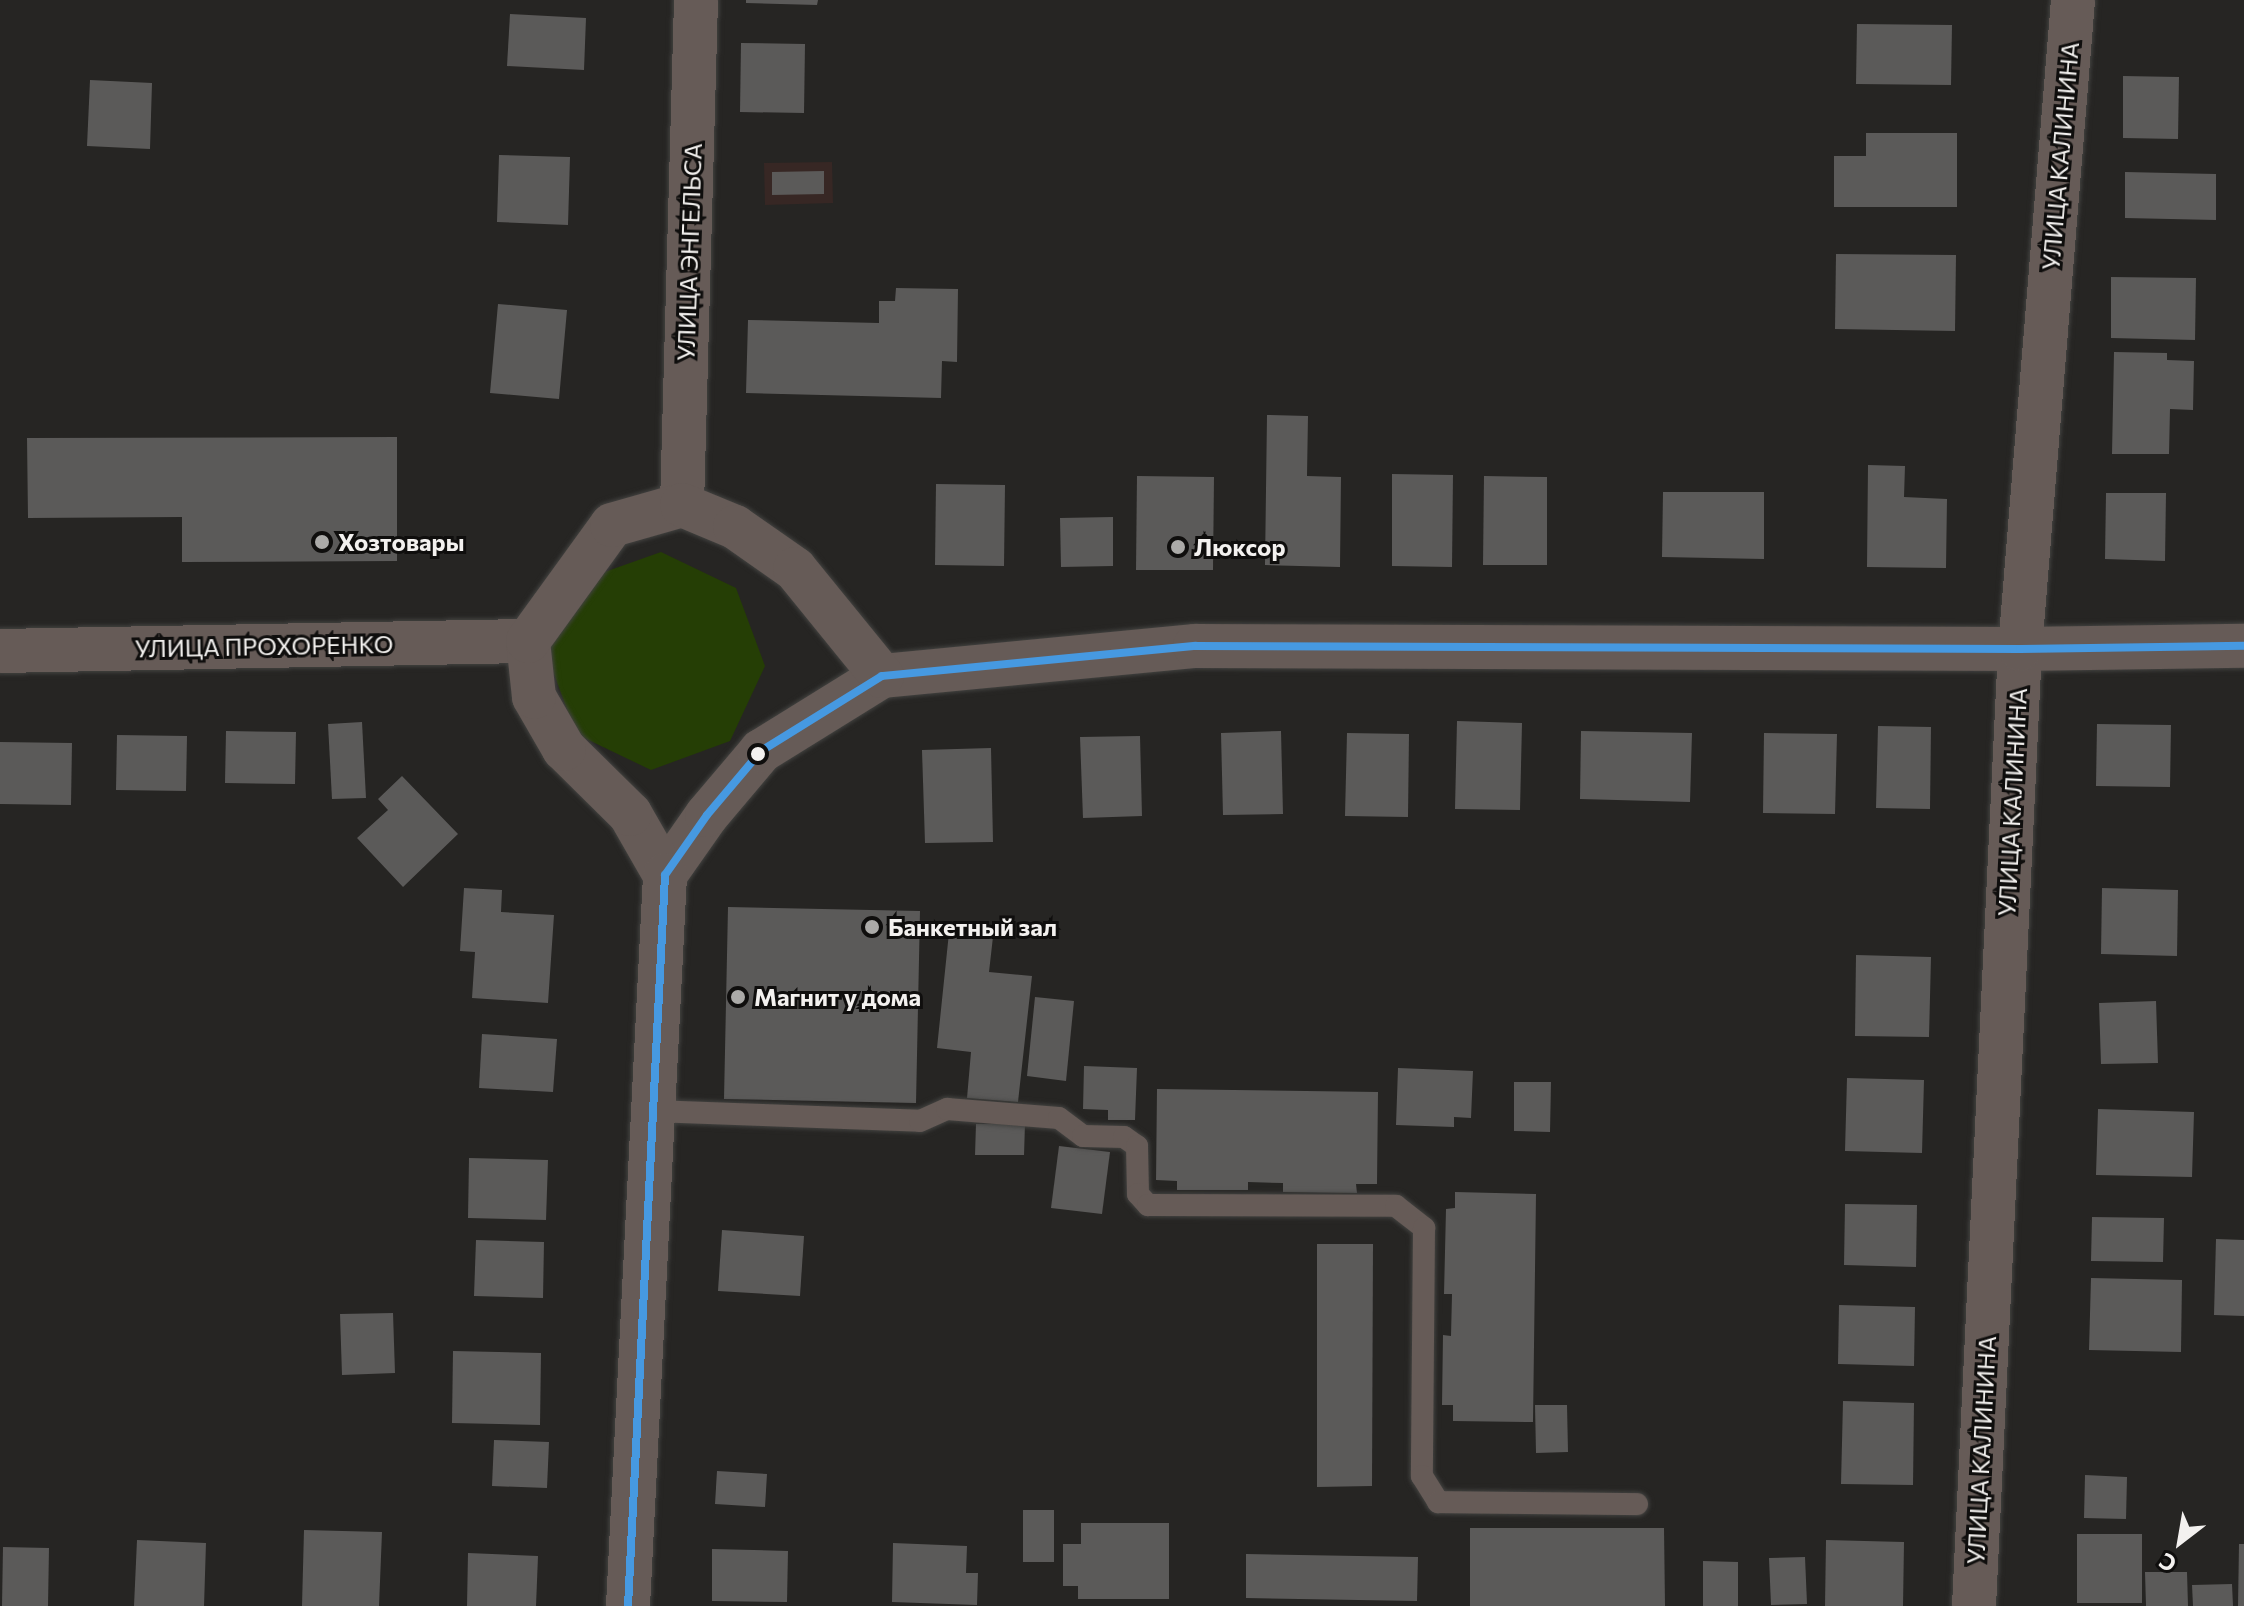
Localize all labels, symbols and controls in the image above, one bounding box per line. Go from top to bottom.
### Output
street label: УЛИЦА КАЛИНИНА [2036,41,2084,271]
street label: УЛИЦА ЭНГЕЛЬСА [671,143,707,361]
place label: Хозтовары [338,528,464,556]
marker: Хозтовары [313,533,331,551]
place label: Люксор [1194,533,1286,561]
marker: Люксор [1169,538,1187,556]
street label: УЛИЦА ПРОХОРЕНКО [134,629,394,663]
street label: УЛИЦА КАЛИНИНА [1992,687,2032,917]
unlabelled marker [750,746,766,762]
place label: Банкетный зал [888,913,1057,941]
marker: Банкетный зал [863,918,881,936]
place label: Магнит у дома [754,983,921,1011]
marker: Магнит у дома [729,988,747,1006]
street label: УЛИЦА КАЛИНИНА [1961,1335,2001,1565]
north arrow [2140,1502,2220,1582]
text: С [2154,1548,2181,1578]

